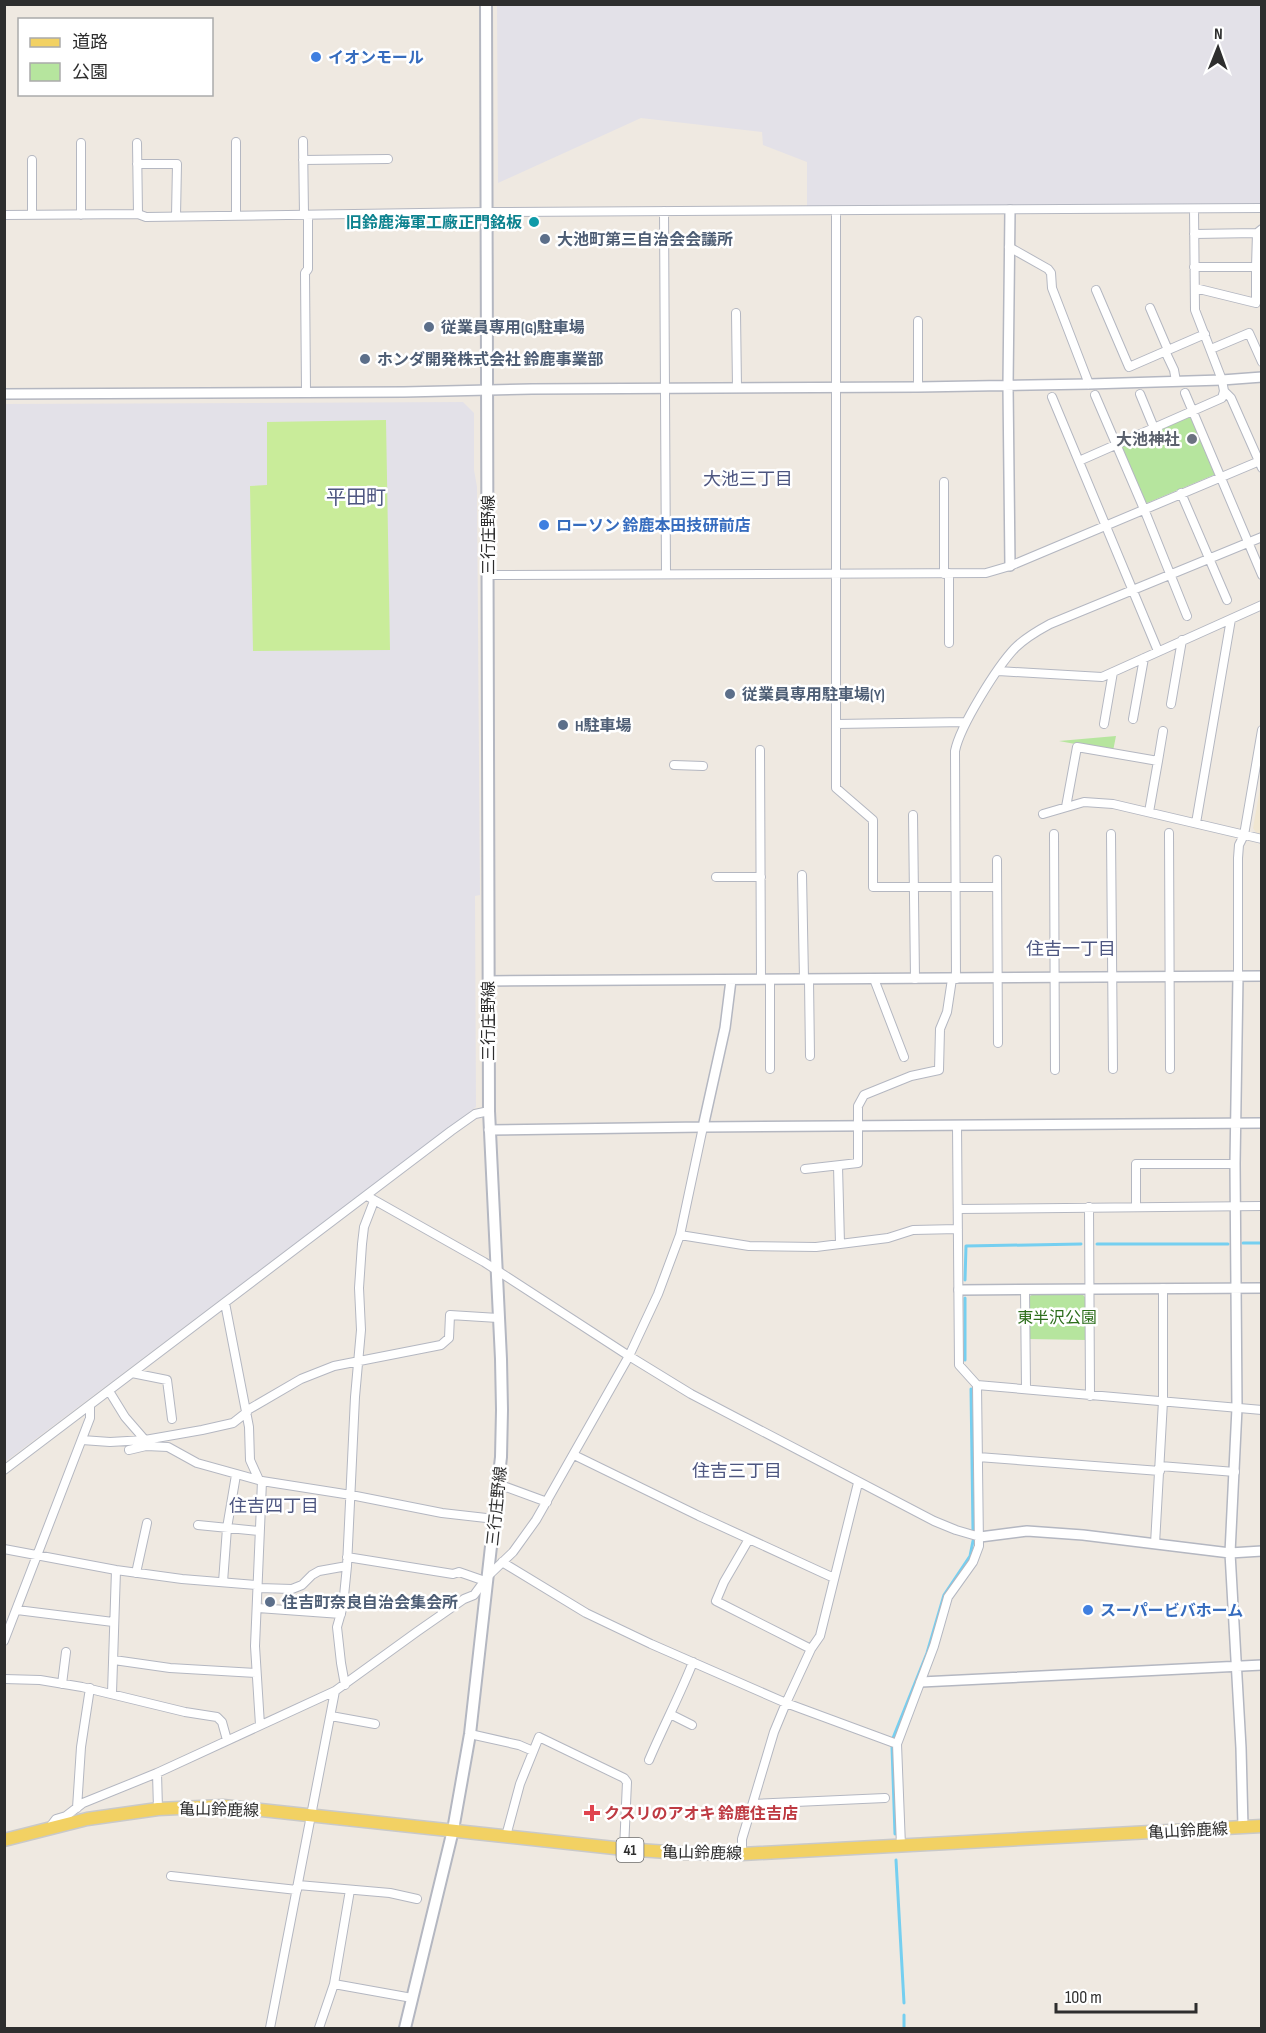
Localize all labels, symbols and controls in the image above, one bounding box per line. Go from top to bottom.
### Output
legend [18,18,213,96]
north arrow [1188,18,1248,78]
text: N [1214,25,1223,44]
text: 道路 [72,32,108,53]
place label: イオンモール [328,49,424,68]
marker: イオンモール [309,50,323,64]
text: 公園 [72,62,108,83]
place label: 旧鈴鹿海軍工廠正門銘板 [346,214,522,233]
marker: 旧鈴鹿海軍工廠正門銘板 [527,215,541,229]
place label: 大池町第三自治会会議所 [557,231,733,250]
marker: 大池町第三自治会会議所 [538,232,552,246]
place label: 従業員専用(G)駐車場 [441,319,585,338]
marker: 従業員専用(G)駐車場 [422,320,436,334]
place label: ホンダ開発株式会社 鈴鹿事業部 [377,350,604,370]
marker: ホンダ開発株式会社 鈴鹿事業部 [358,352,372,366]
place label: 大池神社 [1116,430,1180,450]
marker: 大池神社 [1185,432,1199,446]
district label: 大池三丁目 [703,469,793,490]
district label: 平田町 [326,486,386,510]
street label: 三行庄野線 [480,495,499,575]
place label: ローソン 鈴鹿本田技研前店 [556,517,751,536]
marker: ローソン 鈴鹿本田技研前店 [537,518,551,532]
place label: 従業員専用駐車場(Y) [742,686,885,705]
marker: 従業員専用駐車場(Y) [723,687,737,701]
place label: H駐車場 [575,717,632,736]
marker: H駐車場 [556,718,570,732]
district label: 住吉一丁目 [1026,939,1116,960]
street label: 三行庄野線 [480,981,499,1061]
park label: 東半沢公園 [1017,1309,1097,1328]
district label: 住吉三丁目 [692,1461,782,1482]
street label: 三行庄野線 [484,1465,511,1547]
district label: 住吉四丁目 [229,1496,319,1517]
place label: 住吉町奈良自治会集会所 [281,1594,458,1613]
marker: 住吉町奈良自治会集会所 [263,1595,277,1609]
place label: スーパービバホーム [1100,1602,1243,1621]
marker: スーパービバホーム [1081,1603,1095,1617]
street label: 亀山鈴鹿線 [179,1800,259,1821]
place label: クスリのアオキ 鈴鹿住吉店 [604,1805,798,1824]
marker: クスリのアオキ 鈴鹿住吉店 [585,1806,599,1820]
street label: 亀山鈴鹿線 [1148,1820,1229,1843]
road number: 41 [616,1838,644,1862]
street label: 亀山鈴鹿線 [662,1843,742,1864]
scale bar [1056,1976,1196,2014]
text: 100 m [1065,1987,1102,2008]

